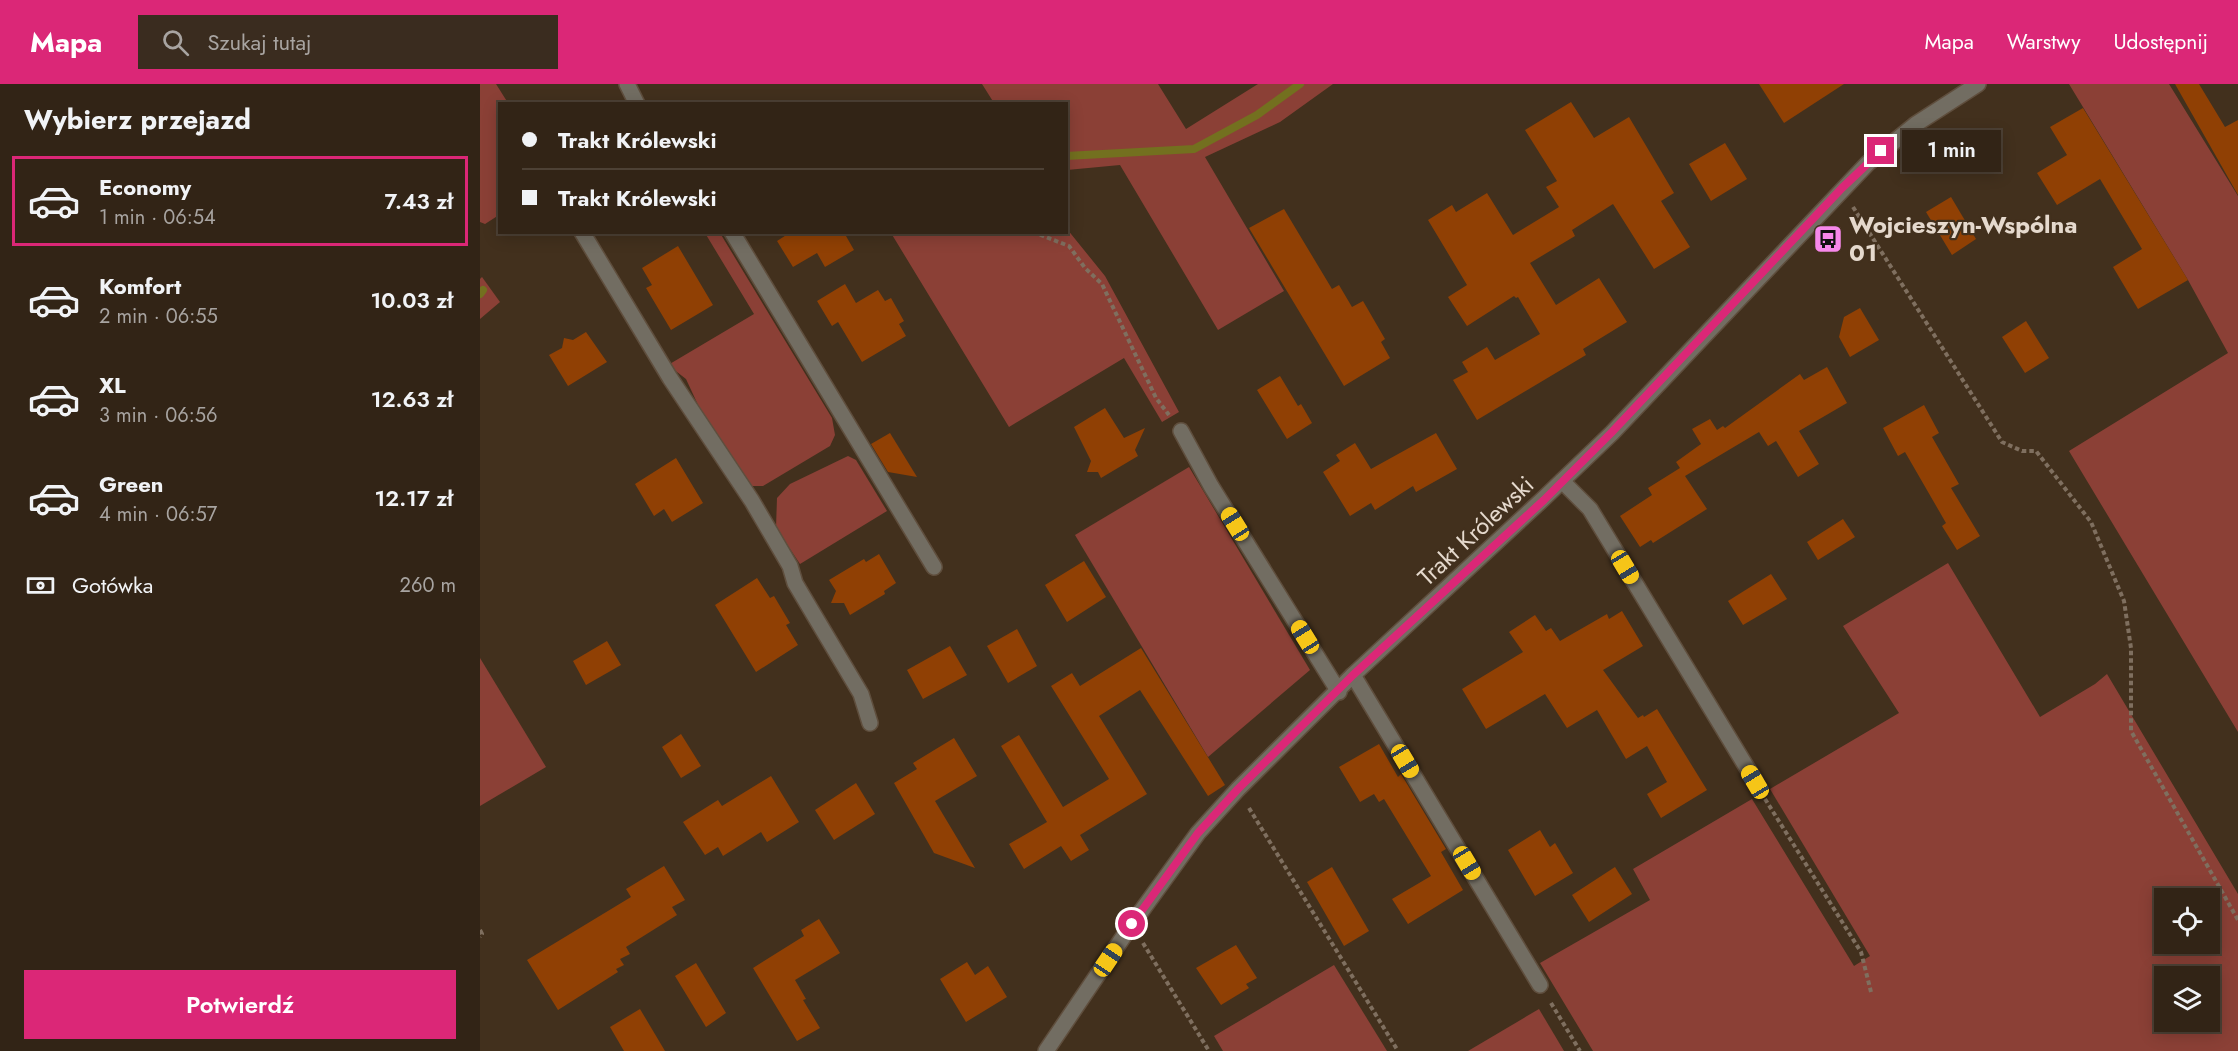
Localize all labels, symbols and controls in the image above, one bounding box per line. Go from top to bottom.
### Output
search box [138,15,558,69]
text: Mapa [30,22,102,63]
icon: search [159,26,192,59]
text: Szukaj tutaj [207,26,311,58]
text: Mapa [1925,27,1974,57]
text: Warstwy [2007,27,2080,57]
text: Udostępnij [2113,27,2208,57]
text: Wybierz przejazd [24,100,251,139]
text: Trakt Królewski [558,124,717,156]
callout: 1 min [1902,130,2001,172]
text: 1 min [1927,136,1976,165]
route end [1867,137,1894,164]
text: Economy [99,171,191,203]
icon: car [27,174,81,228]
text: Trakt Królewski [558,182,717,214]
text: 7.43 zł [384,185,453,217]
text: 1 min · 06:54 [99,203,216,232]
place label: Wojcieszyn-Wspólna 01 [1849,207,2077,270]
bus stop icon: Wojcieszyn-Wspólna 01 [1812,223,1844,255]
text: Komfort [99,270,181,302]
icon: car [27,273,81,327]
text: 10.03 zł [370,284,453,316]
text: 2 min · 06:55 [99,302,218,331]
text: XL [99,369,126,401]
icon: car [27,372,81,426]
text: 12.63 zł [371,383,453,415]
text: 3 min · 06:56 [99,401,218,430]
text: Green [99,468,163,500]
street label: Trakt Królewski [1410,468,1541,594]
icon: car [27,471,81,525]
text: 12.17 zł [375,482,453,514]
text: 4 min · 06:57 [99,500,217,529]
car [1218,504,1252,544]
car [1608,547,1642,587]
icon: cash [24,569,57,602]
text: Gotówka [72,569,153,601]
text: 260 m [400,571,456,600]
car [1288,617,1322,657]
car [1388,741,1422,781]
car [1738,762,1772,802]
car [1450,843,1484,883]
map controls [2154,888,2220,1032]
button: locate [2154,888,2220,954]
route start [1118,910,1145,937]
car [1090,940,1126,980]
button: layers [2154,966,2220,1032]
button: Potwierdź [24,970,456,1039]

